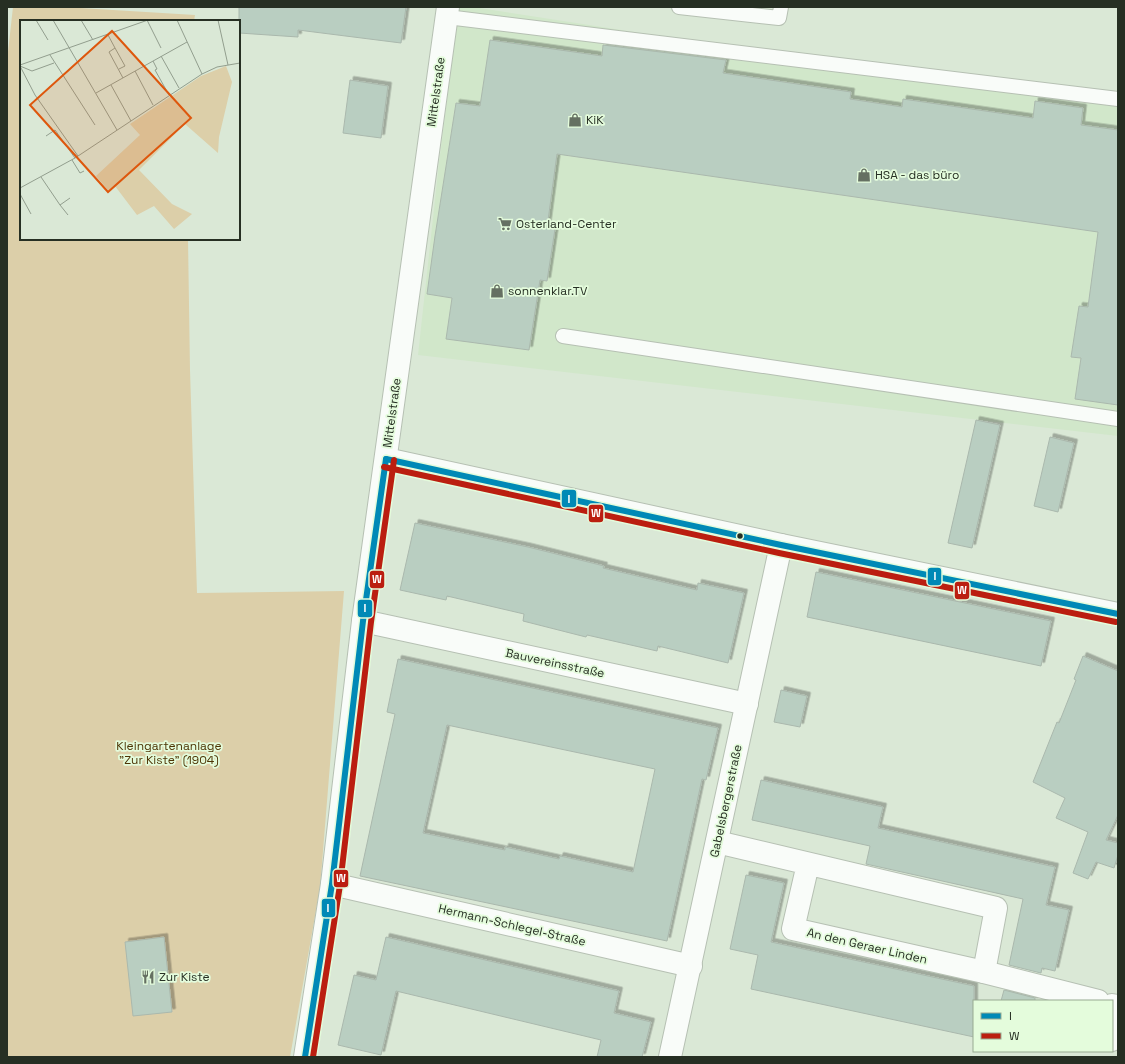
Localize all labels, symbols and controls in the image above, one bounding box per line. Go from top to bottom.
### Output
inset map [20,20,240,240]
street label: Mittelstraße [423,56,449,128]
shop icon: KiK [567,112,583,128]
place label: KiK [586,112,604,128]
shop icon: HSA - das büro [856,167,872,183]
place label: HSA - das büro [875,167,959,183]
supermarket icon: Osterland-Center [497,216,513,232]
place label: Osterland-Center [516,216,617,232]
shop icon: sonnenklar.TV [489,283,505,299]
place label: sonnenklar.TV [508,283,588,299]
street label: Mittelstraße [379,377,405,449]
line badge: I [561,489,577,508]
text: I [568,492,571,506]
line badge: W [588,504,604,523]
text: W [591,506,601,520]
unlabelled marker [735,531,745,541]
line badge: I [927,567,942,586]
text: I [934,569,937,583]
line badge: W [369,570,385,589]
text: W [372,572,382,586]
line badge: W [954,581,970,600]
text: W [957,583,967,597]
line badge: I [357,599,373,618]
text: I [364,601,367,615]
street label: Bauvereinsstraße [504,645,606,681]
park label: Kleingartenanlage "Zur Kiste" (1904) [116,738,222,768]
street label: Gabelsbergerstraße [706,743,746,859]
line badge: W [333,869,349,888]
text: W [336,871,346,885]
line badge: I [321,898,336,918]
street label: Hermann-Schlegel-Straße [437,900,587,950]
text: I [327,901,330,915]
street label: An den Geraer Linden [805,924,929,968]
restaurant icon: Zur Kiste [140,969,156,985]
place label: Zur Kiste [159,969,210,985]
legend [973,1000,1113,1052]
text: I [1009,1008,1012,1024]
text: W [1009,1028,1020,1044]

